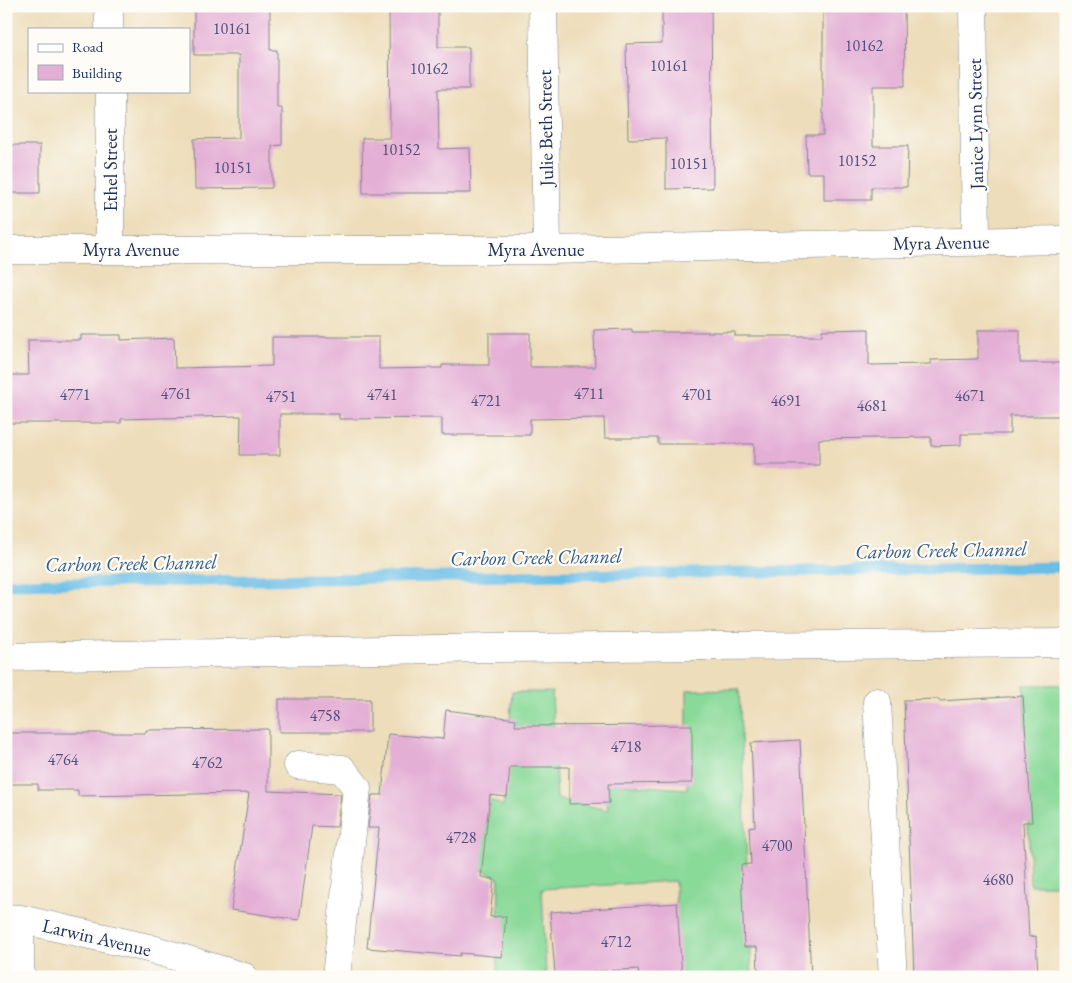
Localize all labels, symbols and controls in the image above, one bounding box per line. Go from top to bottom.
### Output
house number: 10161 [213,18,251,39]
legend [28,28,190,92]
house number: 10162 [845,35,884,56]
text: Road [72,37,104,56]
house number: 10161 [650,55,688,76]
house number: 10162 [410,58,449,79]
street label: Janice Lynn Street [962,58,989,192]
text: Building [72,63,122,82]
street label: Julie Beth Street [532,69,559,189]
street label: Ethel Street [98,128,123,212]
house number: 10152 [382,139,421,160]
house number: 10152 [838,150,877,171]
house number: 10151 [670,153,708,174]
house number: 10151 [214,157,252,178]
street label: Myra Avenue [892,229,990,256]
street label: Myra Avenue [83,237,179,262]
street label: Myra Avenue [488,237,584,262]
house number: 4761 [161,383,191,404]
house number: 4711 [574,383,604,404]
house number: 4771 [60,384,90,405]
house number: 4741 [367,384,397,405]
house number: 4701 [682,384,712,405]
house number: 4671 [955,385,985,406]
house number: 4751 [266,386,296,407]
house number: 4721 [471,390,501,411]
house number: 4691 [771,390,801,411]
house number: 4681 [857,395,887,416]
water label: Carbon Creek Channel [855,535,1028,564]
water label: Carbon Creek Channel [450,542,623,571]
water label: Carbon Creek Channel [45,548,218,577]
house number: 4758 [310,705,341,726]
house number: 4718 [611,736,642,757]
house number: 4764 [48,749,79,770]
house number: 4762 [192,752,223,773]
house number: 4728 [446,827,477,848]
house number: 4700 [762,835,793,856]
house number: 4680 [983,869,1014,890]
street label: Larwin Avenue [40,913,154,962]
house number: 4712 [601,931,632,952]

